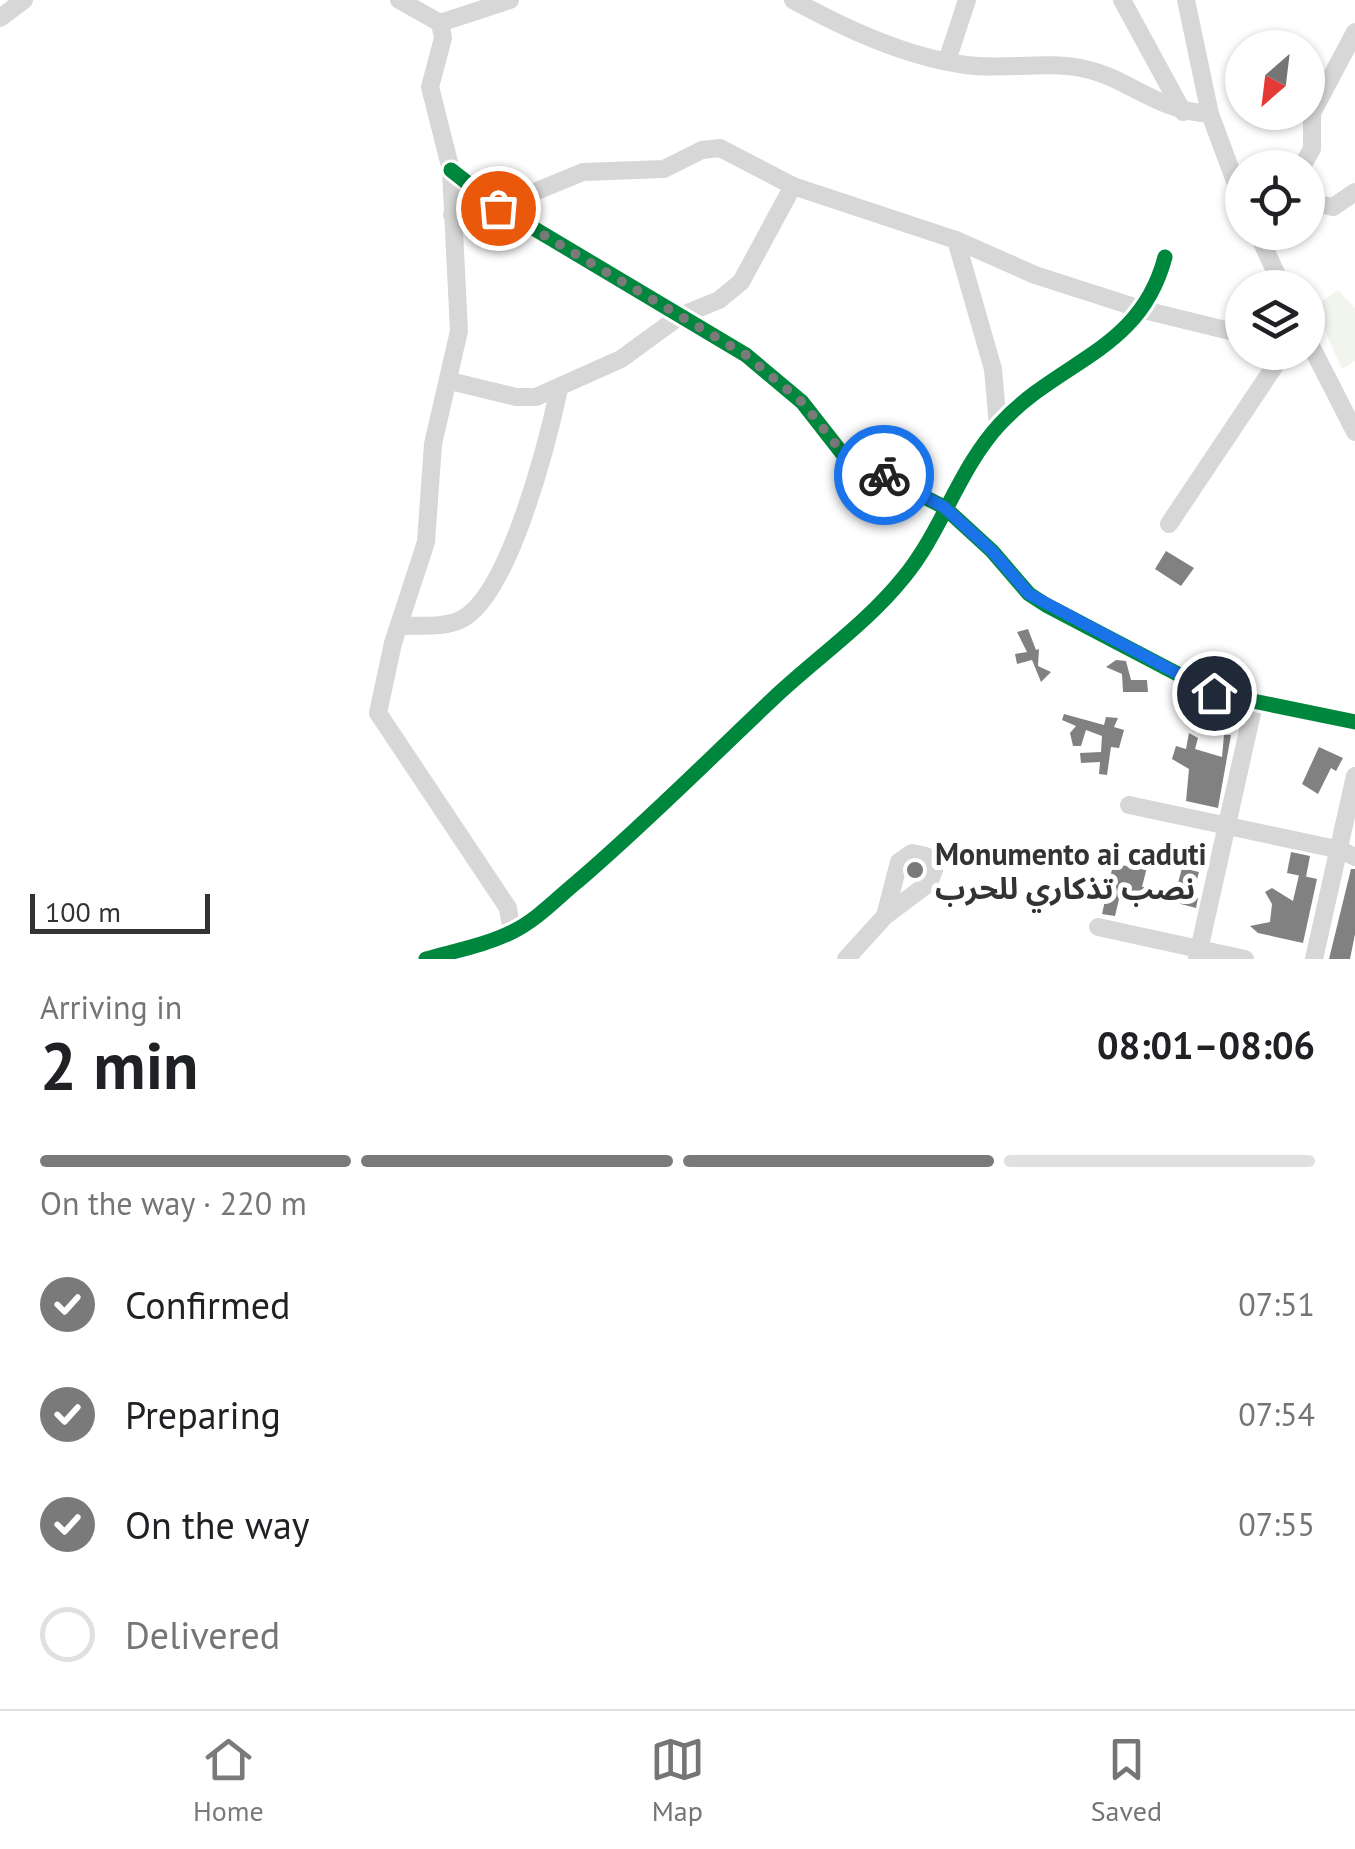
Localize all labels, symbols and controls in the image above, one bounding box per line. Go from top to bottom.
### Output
north arrow [1225,30,1325,130]
map controls [1225,30,1325,370]
button: locate [1225,150,1325,250]
pin [456,166,541,251]
icon: bag [471,181,526,236]
button: layers [1225,270,1325,370]
courier [834,425,934,525]
icon: bike [857,448,912,503]
pin [1172,651,1257,736]
icon: home [1187,666,1242,721]
place label: Monumento ai caduti نصب تذكاري للحرب [935,834,1207,912]
marker: Monumento ai caduti نصب تذكاري للحرب [904,859,926,881]
scale bar [30,889,210,934]
text: 100 m [45,893,121,930]
text: Arriving in [40,986,182,1028]
text: 08:01–08:06 [1097,1020,1315,1069]
text: 2 min [40,1023,199,1107]
text: On the way · 220 m [40,1182,307,1224]
icon: check [40,1277,95,1332]
text: Confirmed [125,1280,291,1329]
text: 07:51 [1238,1283,1315,1325]
icon: check [40,1387,95,1442]
text: Preparing [125,1390,281,1439]
text: 07:54 [1238,1393,1315,1435]
icon: check [40,1497,95,1552]
text: On the way [125,1500,310,1549]
text: 07:55 [1238,1503,1315,1545]
text: Delivered [125,1610,280,1659]
tab: Home [193,1732,264,1829]
tab: Map [650,1732,705,1829]
tab: Saved [1091,1732,1162,1829]

